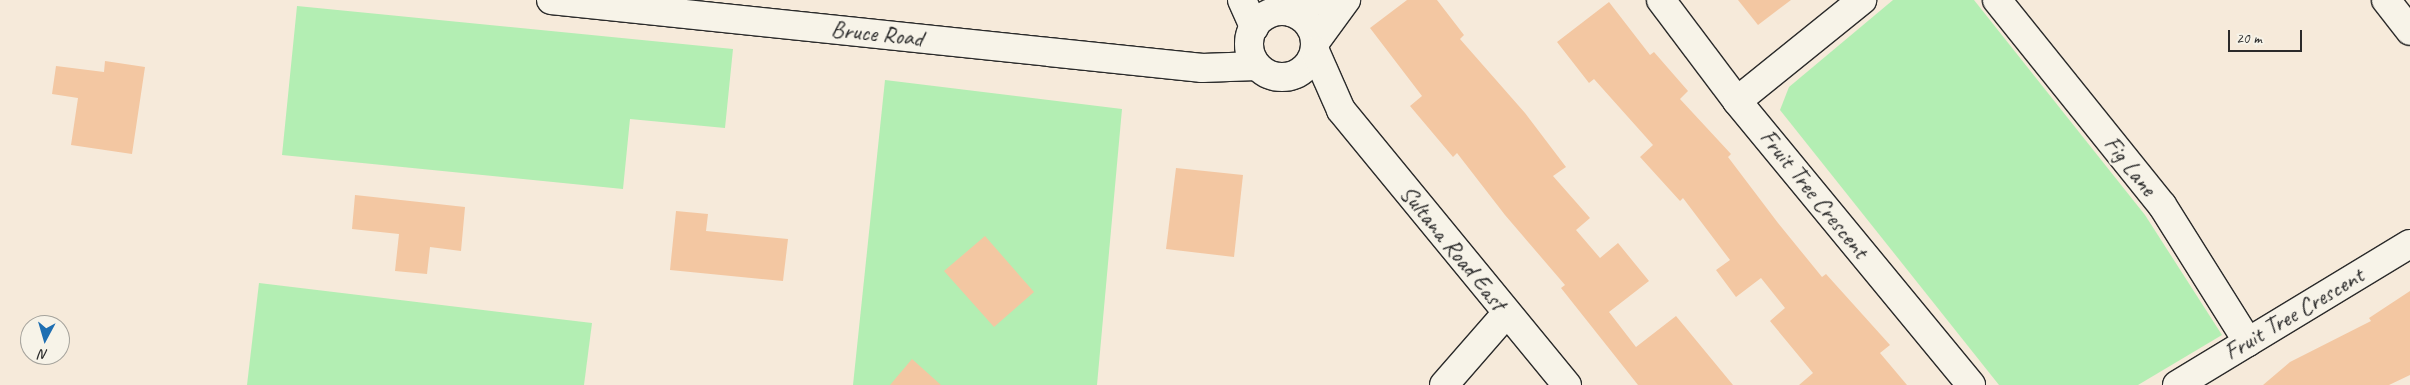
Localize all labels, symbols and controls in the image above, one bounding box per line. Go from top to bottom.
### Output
street label: Bruce Road [830,15,924,53]
scale bar [2230,20,2304,52]
text: 20 m [2236,29,2262,48]
street label: Fruit Tree Crescent [1753,124,1875,264]
street label: Fig Lane [2097,130,2163,202]
street label: Sultana Road East [1393,179,1513,317]
street label: Fruit Tree Crescent [2219,261,2369,367]
north arrow [20,315,70,365]
text: N [38,346,49,363]

